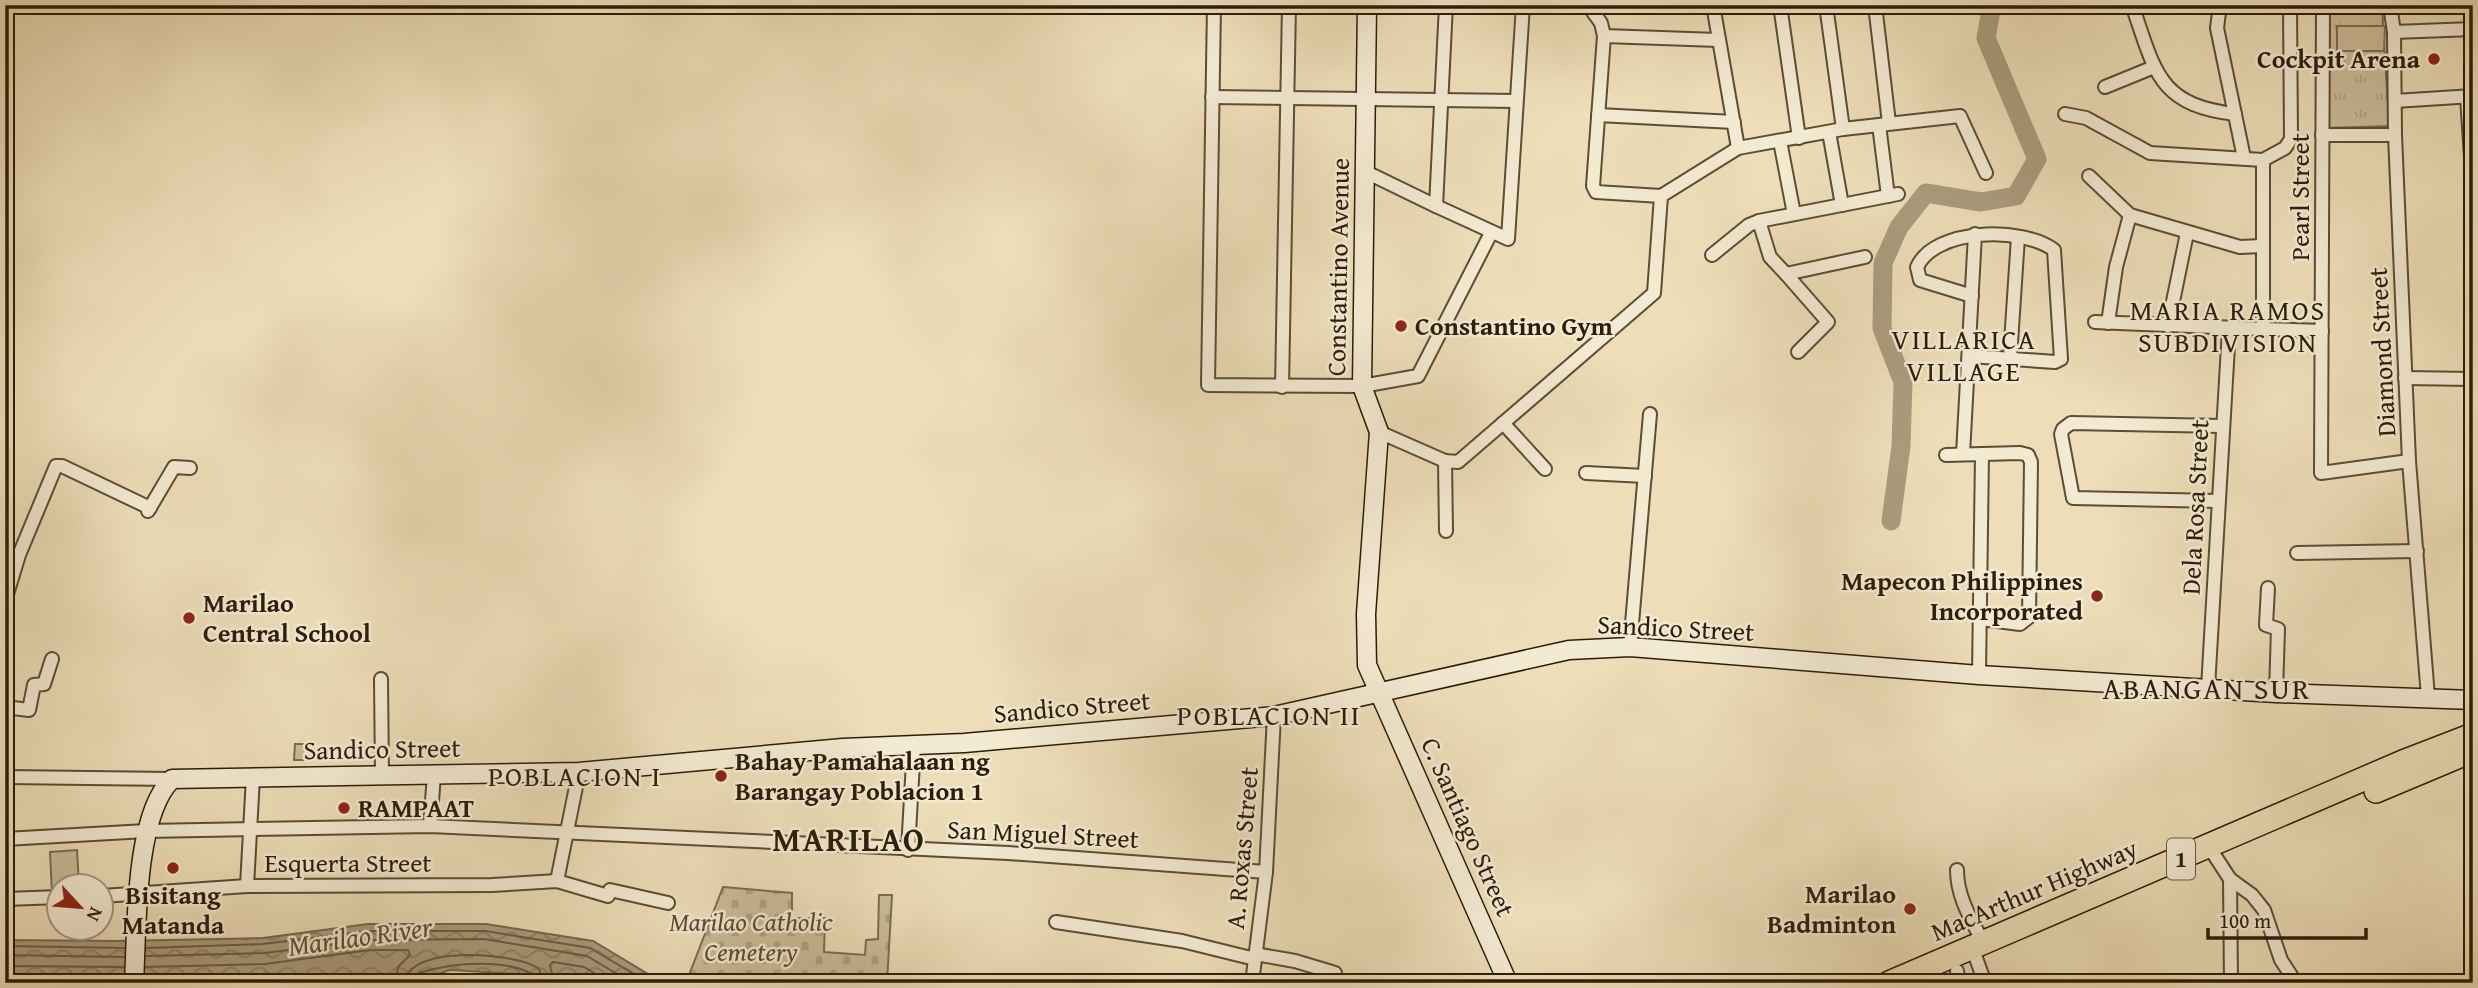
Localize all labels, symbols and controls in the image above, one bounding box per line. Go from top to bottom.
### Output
place label: Cockpit Arena [2257,39,2421,78]
marker: Cockpit Arena [2426,51,2442,67]
street label: Pearl Street [2280,133,2319,261]
street label: Constantino Avenue [1316,157,1359,376]
street label: Diamond Street [2358,266,2405,438]
district label: MARIA RAMOS SUBDIVISION [2130,289,2326,362]
place label: Constantino Gym [1415,306,1614,345]
marker: Constantino Gym [1393,318,1409,334]
district label: VILLARICA VILLAGE [1891,318,2037,391]
street label: Dela Rosa Street [2170,418,2219,596]
place label: Mapecon Philippines Incorporated [1841,561,2083,630]
place label: Marilao Central School [203,583,371,652]
marker: Mapecon Philippines Incorporated [2089,588,2105,604]
street label: Sandico Street [1597,604,1755,651]
marker: Marilao Central School [181,610,197,626]
district label: ABANGAN SUR [2103,666,2311,710]
street label: Sandico Street [992,680,1152,733]
district label: POBLACION II [1177,694,1361,735]
street label: Sandico Street [303,728,461,769]
street label: C. Santiago Street [1412,731,1525,923]
place label: Bahay Pamahalaan ng Barangay Poblacion 1 [735,741,990,810]
district label: POBLACION I [488,755,662,796]
street label: A. Roxas Street [1215,765,1268,931]
marker: Bahay Pamahalaan ng Barangay Poblacion 1 [713,768,729,784]
place label: RAMPAAT [358,788,474,827]
marker: RAMPAAT [336,800,352,816]
street label: San Miguel Street [946,809,1140,858]
district label: MARILAO [772,815,926,863]
street label: MacArthur Highway [1924,828,2143,951]
road number: 1 [2167,838,2195,880]
street label: Esquerta Street [264,843,432,882]
marker: Bisitang Matanda [165,860,181,876]
north arrow [46,872,116,942]
place label: Marilao Badminton [1767,874,1897,943]
place label: Bisitang Matanda [122,875,225,944]
scale bar [2208,897,2366,941]
marker: Marilao Badminton [1902,901,1918,917]
park label: Marilao Catholic Cemetery [669,902,833,971]
text: N [80,903,111,927]
water label: Marilao River [285,905,436,966]
text: 100 m [2219,905,2271,936]

